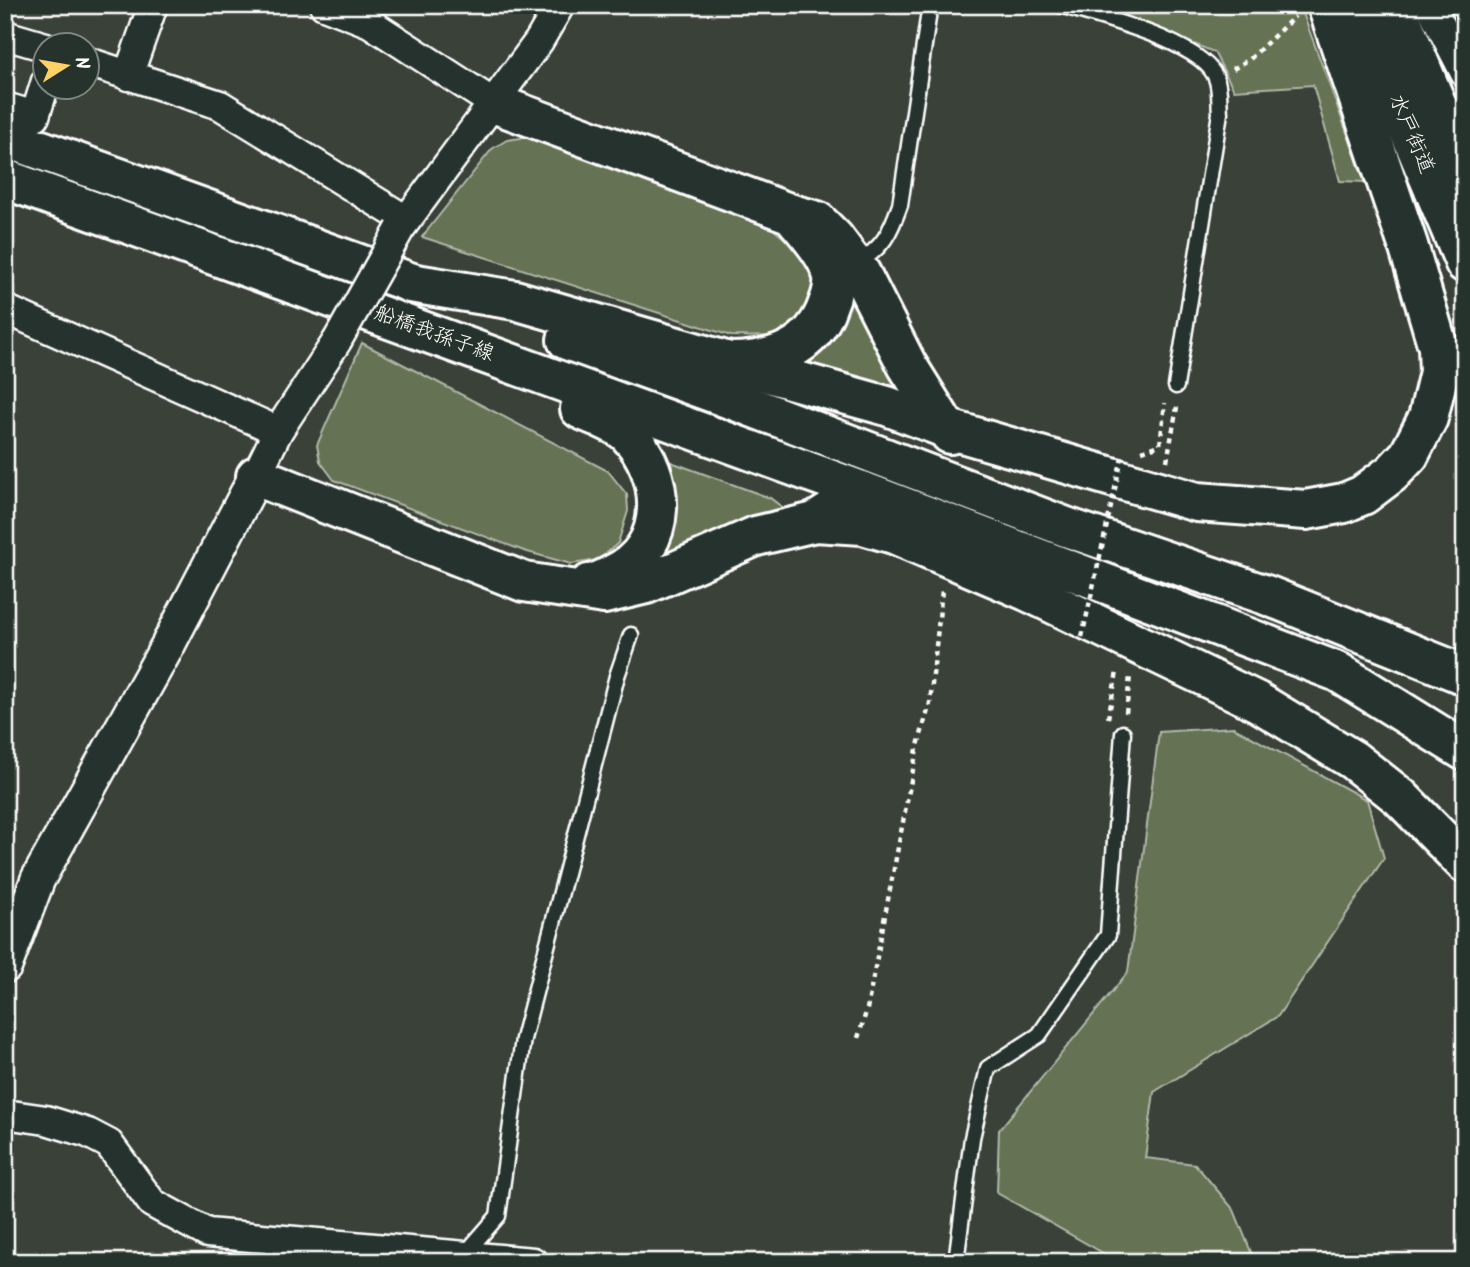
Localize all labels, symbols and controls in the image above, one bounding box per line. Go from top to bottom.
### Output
north arrow [32,32,102,102]
text: N [65,54,97,72]
street label: 水戸街道 [1379,89,1443,179]
street label: 船橋我孫子線 [369,297,499,371]

